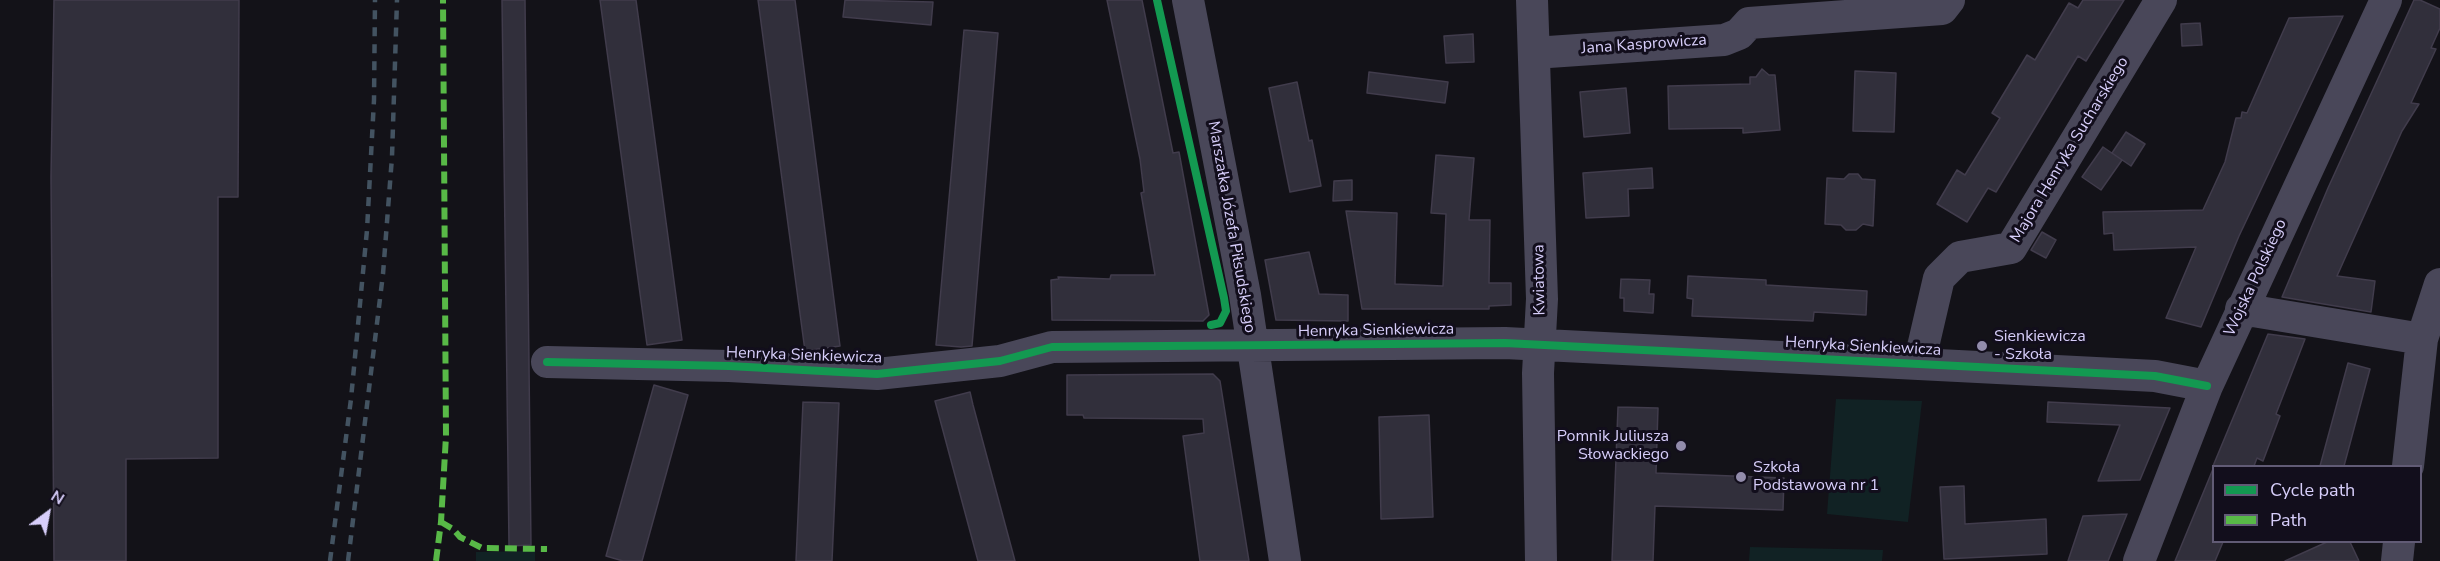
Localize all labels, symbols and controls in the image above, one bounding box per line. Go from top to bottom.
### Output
street label: Jana Kasprowicza [1581,31,1707,59]
street label: Majora Henryka Sucharskiego [2007,54,2133,246]
street label: Marszałka Józefa Piłsudskiego [1203,120,1259,334]
street label: Wojska Polskiego [2220,216,2292,340]
street label: Kwiatowa [1530,244,1550,316]
street label: Henryka Sienkiewicza [1298,320,1454,342]
place label: Sienkiewicza - Szkoła [1994,327,2086,365]
street label: Henryka Sienkiewicza [1784,333,1942,361]
marker: Sienkiewicza - Szkoła [1975,339,1989,353]
street label: Henryka Sienkiewicza [726,344,882,368]
place label: Pomnik Juliusza Słowackiego [1557,427,1669,465]
marker: Pomnik Juliusza Słowackiego [1674,439,1688,453]
place label: Szkoła Podstawowa nr 1 [1753,458,1879,496]
legend [2212,465,2422,543]
marker: Szkoła Podstawowa nr 1 [1734,470,1748,484]
text: Cycle path [2270,478,2355,502]
north arrow [18,483,78,543]
text: N [47,485,68,510]
text: Path [2270,508,2307,532]

